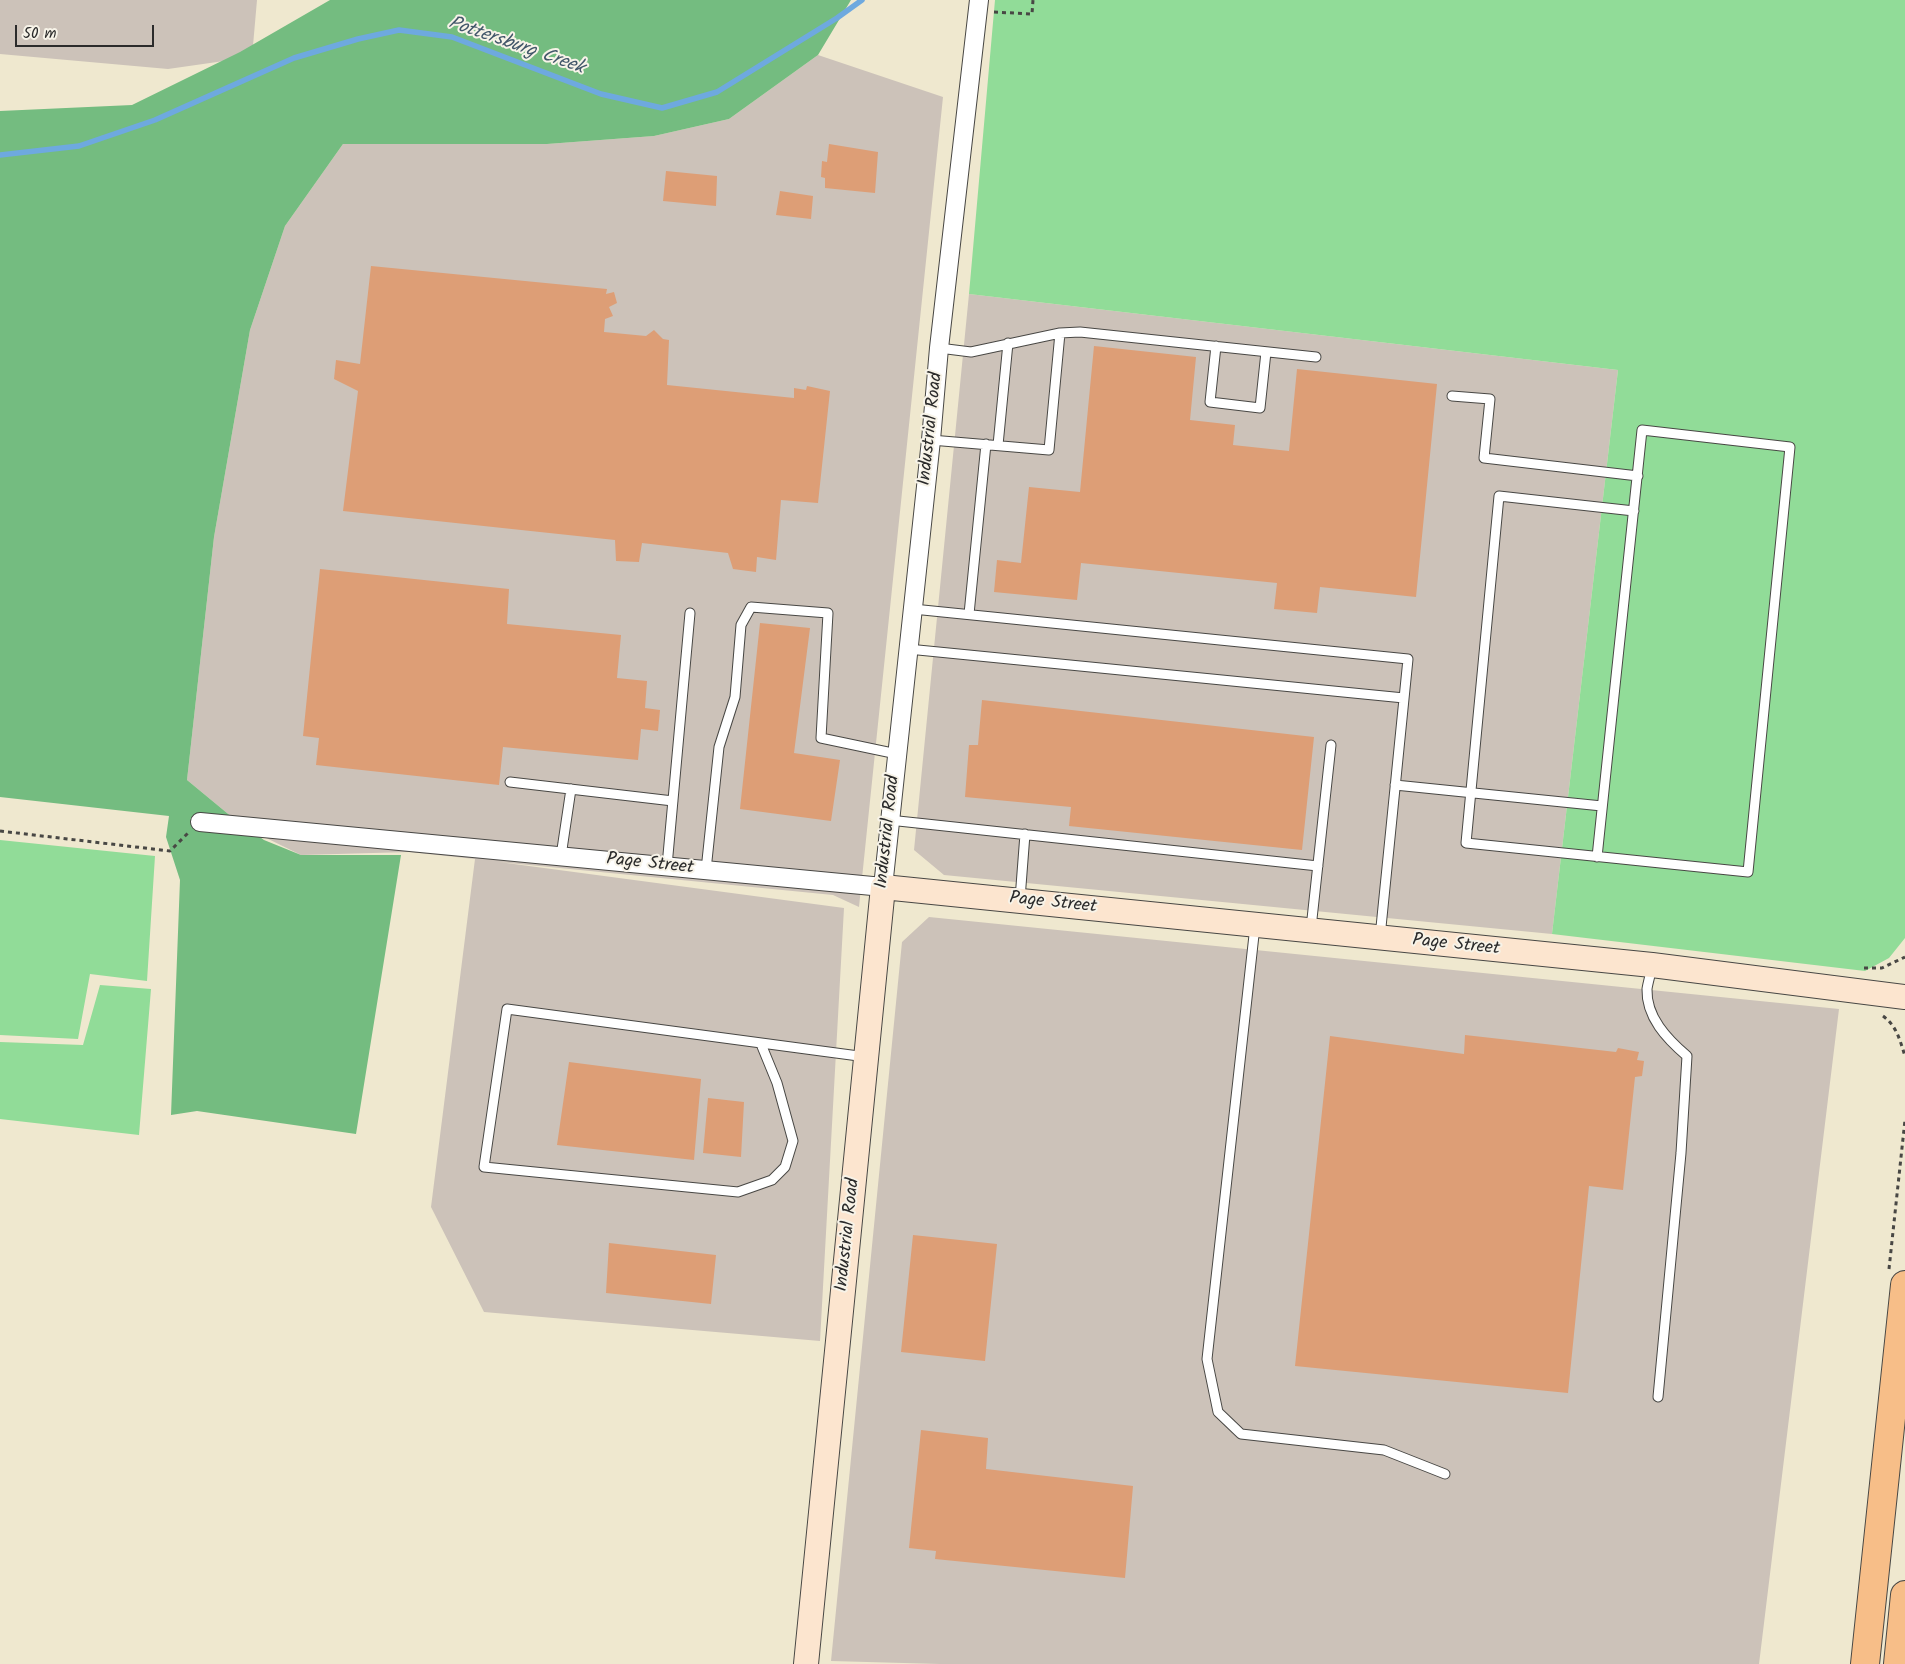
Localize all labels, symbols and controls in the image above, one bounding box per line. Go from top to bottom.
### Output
water label: Pottersburg Creek [445,13,587,81]
scale bar [18,15,156,47]
text: 50 m [23,22,57,46]
street label: Industrial Road [915,371,949,487]
street label: Industrial Road [872,774,906,890]
street label: Page Street [605,850,695,880]
street label: Page Street [1008,889,1098,919]
street label: Page Street [1411,931,1501,961]
street label: Industrial Road [832,1177,866,1293]

